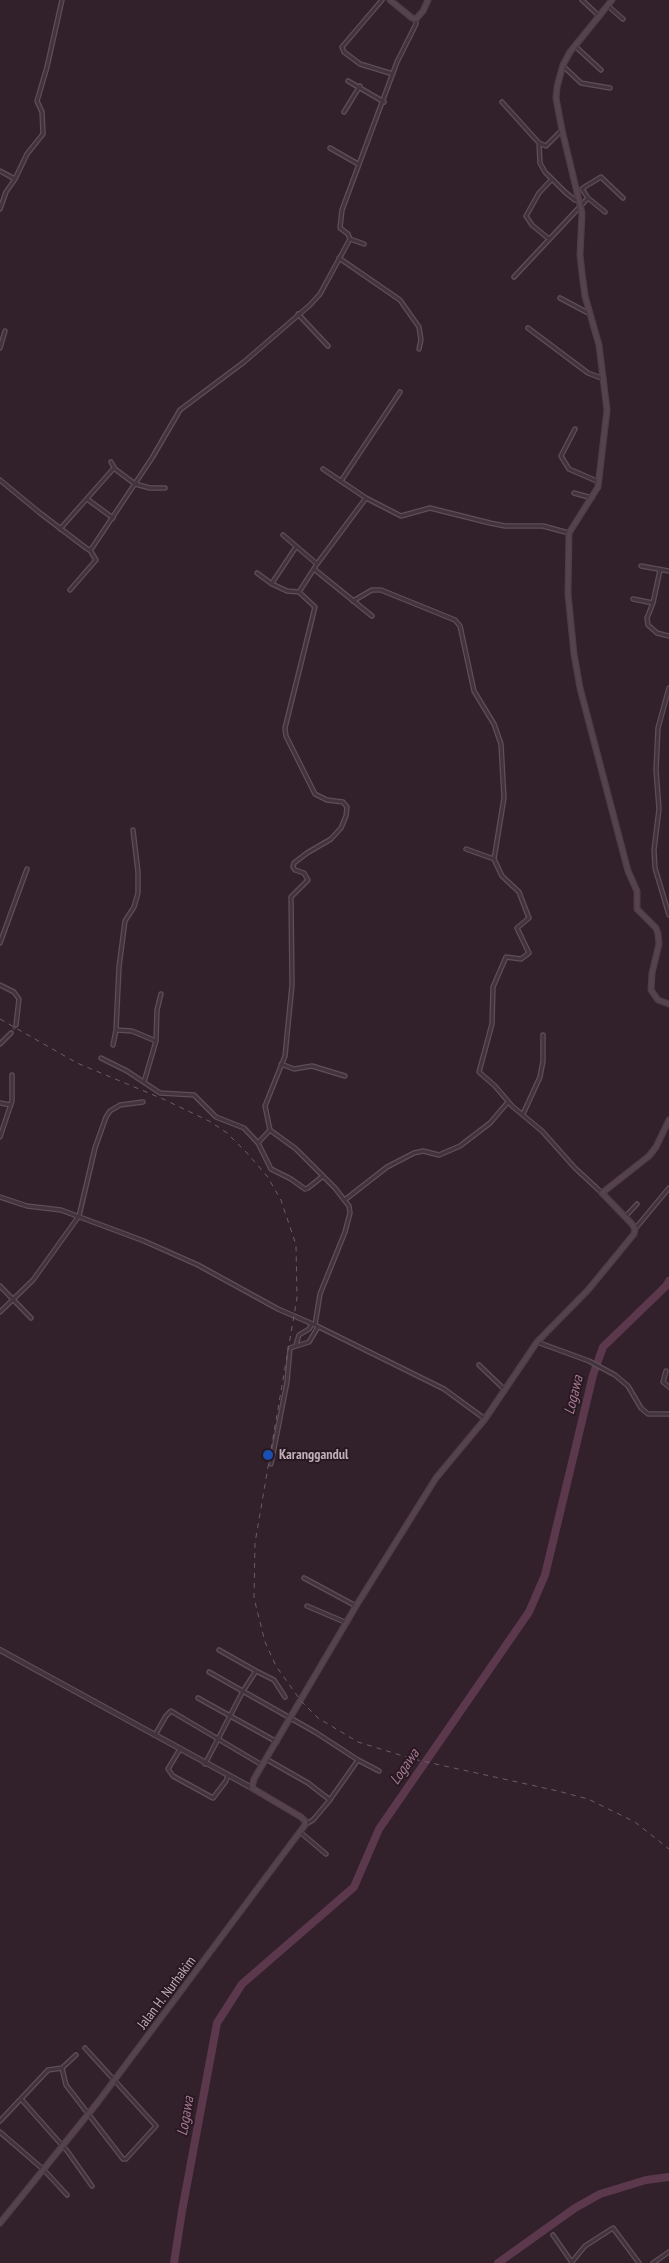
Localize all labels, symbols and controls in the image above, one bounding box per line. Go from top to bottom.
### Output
water label: Logawa [561,1374,587,1416]
place label: Karanggandul [279,1447,348,1463]
marker: Karanggandul [261,1448,275,1462]
water label: Logawa [386,1746,424,1788]
street label: Jalan H. Nurhakim [134,1953,200,2033]
water label: Logawa [174,2095,198,2137]

